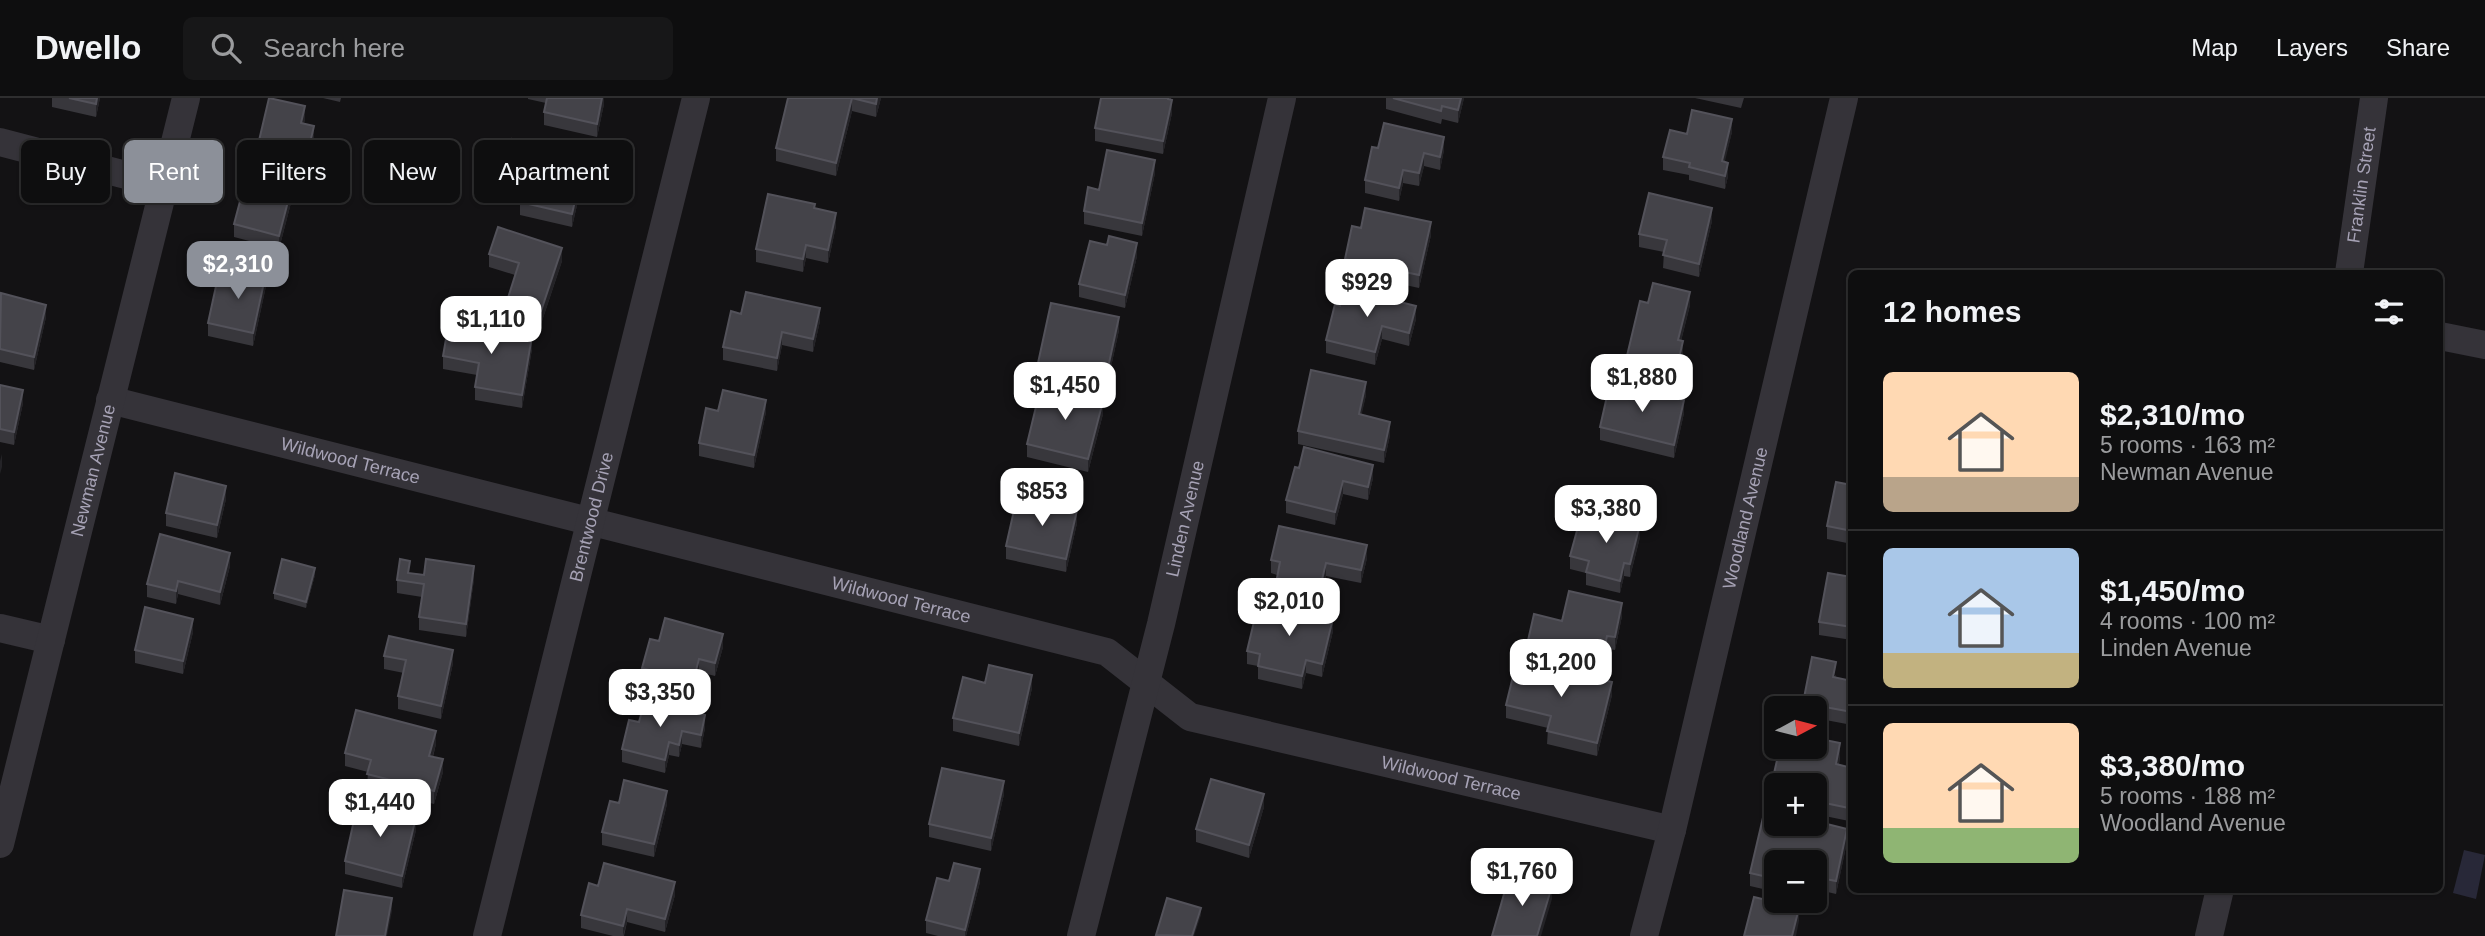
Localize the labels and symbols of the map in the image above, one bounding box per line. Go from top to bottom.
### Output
street label: Franklin Street [2343,125,2380,244]
pin: $2,310 [181,242,295,301]
pin: $929 [1326,260,1408,319]
pin: $1,110 [434,296,548,356]
pin: $1,880 [1585,354,1699,414]
pin: $1,450 [1008,362,1122,422]
street label: Newman Avenue [67,402,119,539]
street label: Wildwood Terrace [279,434,422,488]
street label: Woodland Avenue [1719,445,1772,591]
street label: Brentwood Drive [566,450,617,584]
street label: Linden Avenue [1162,459,1208,579]
pin: $853 [1001,468,1083,528]
pin: $3,380 [1549,486,1663,545]
street label: Wildwood Terrace [829,573,973,627]
pin: $2,010 [1232,578,1346,638]
pin: $1,200 [1504,640,1618,699]
pin: $3,350 [603,670,717,729]
north arrow [1764,696,1827,760]
street label: Wildwood Terrace [1379,752,1523,804]
pin: $1,440 [323,780,437,839]
pin: $1,760 [1465,848,1579,908]

